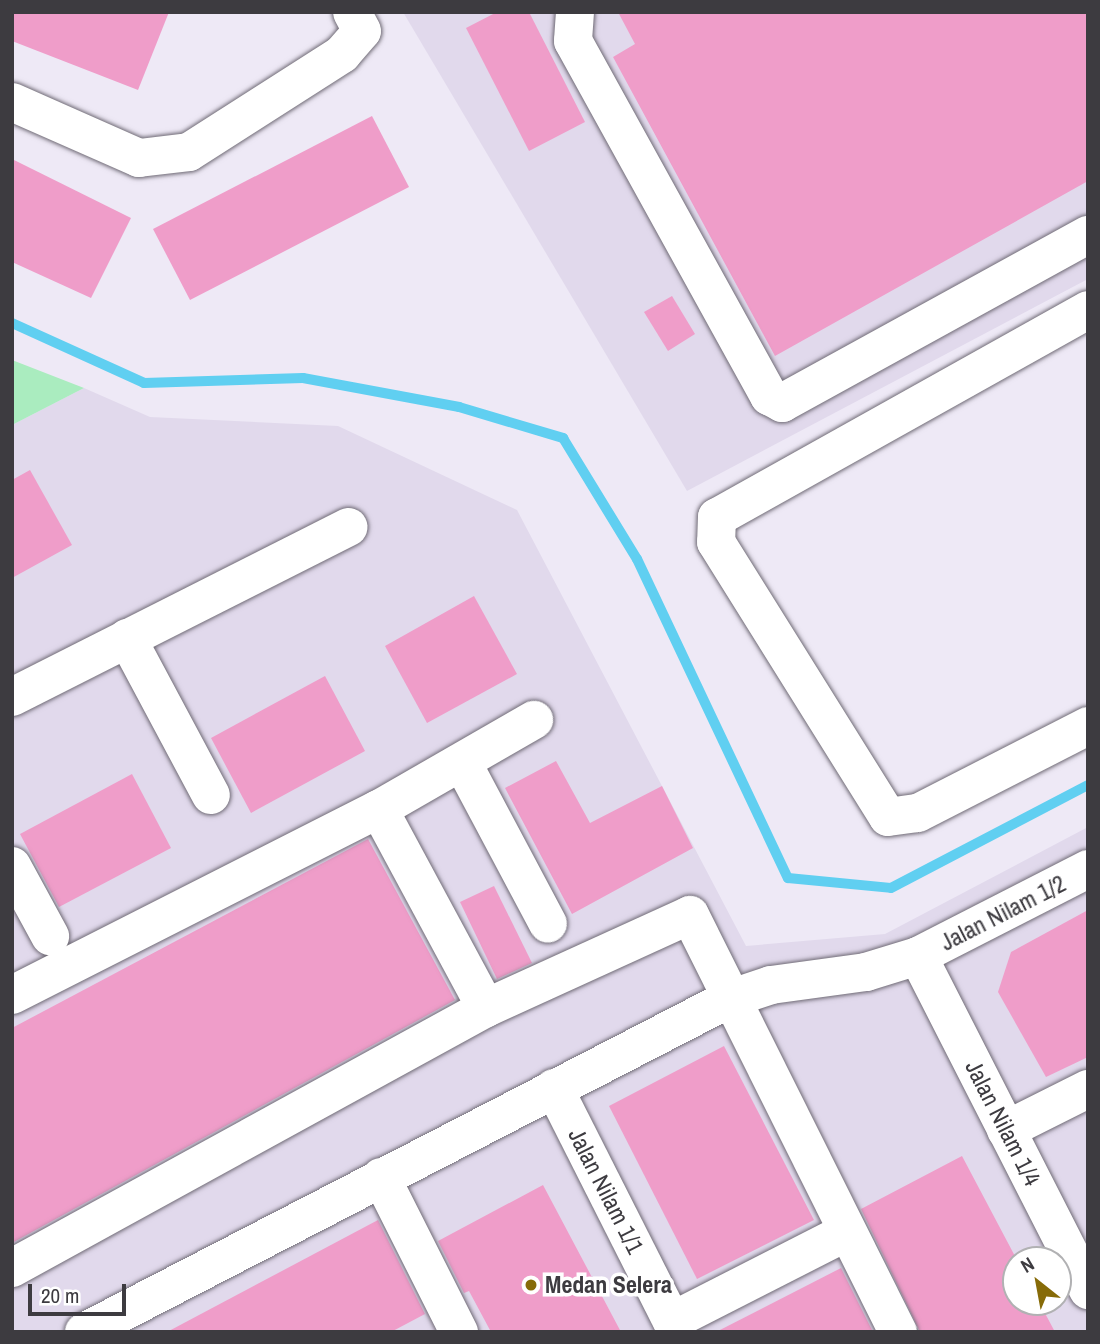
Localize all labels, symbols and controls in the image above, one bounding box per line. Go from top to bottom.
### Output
street label: Jalan Nilam 1/2 [936,869,1070,957]
street label: Jalan Nilam 1/4 [959,1056,1047,1190]
street label: Jalan Nilam 1/1 [562,1124,650,1258]
north arrow [1002,1246,1072,1316]
text: N [1016,1251,1039,1279]
scale bar [32,1270,130,1314]
place label: Medan Selera [545,1271,672,1299]
marker: Medan Selera [523,1277,539,1293]
text: 20 m [41,1281,79,1310]

